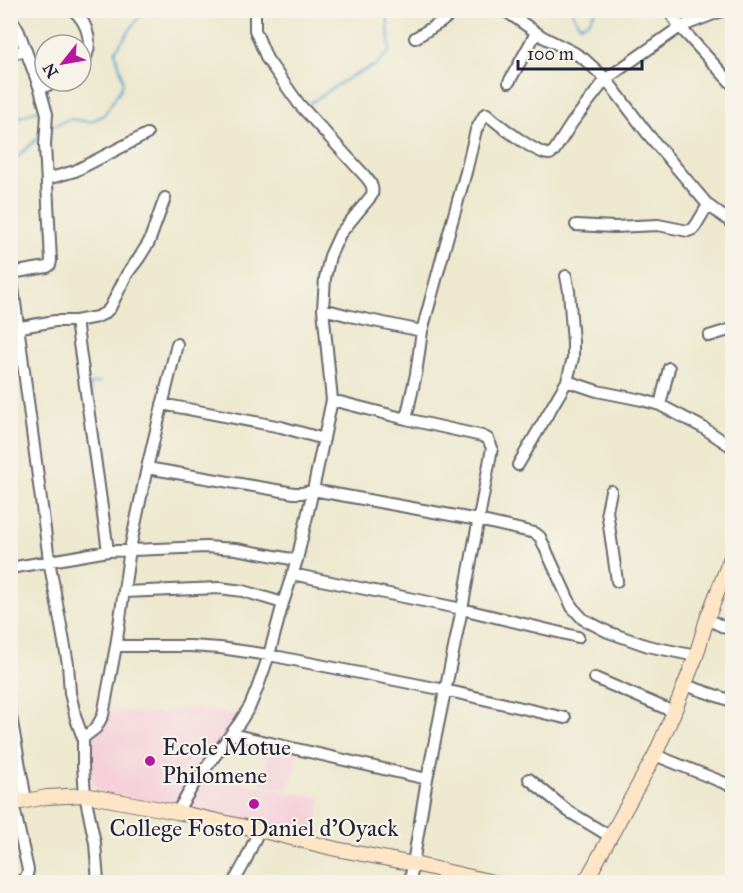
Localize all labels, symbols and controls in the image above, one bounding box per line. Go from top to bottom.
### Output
north arrow [33,33,93,93]
scale bar [518,33,642,71]
text: 100 m [527,43,574,65]
text: N [39,59,62,81]
place label: Ecole Motue Philomene [162,732,291,790]
marker: Ecole Motue Philomene [143,754,157,768]
marker: College Fosto Daniel d'Oyack [247,797,261,811]
place label: College Fosto Daniel d'Oyack [110,813,399,843]

